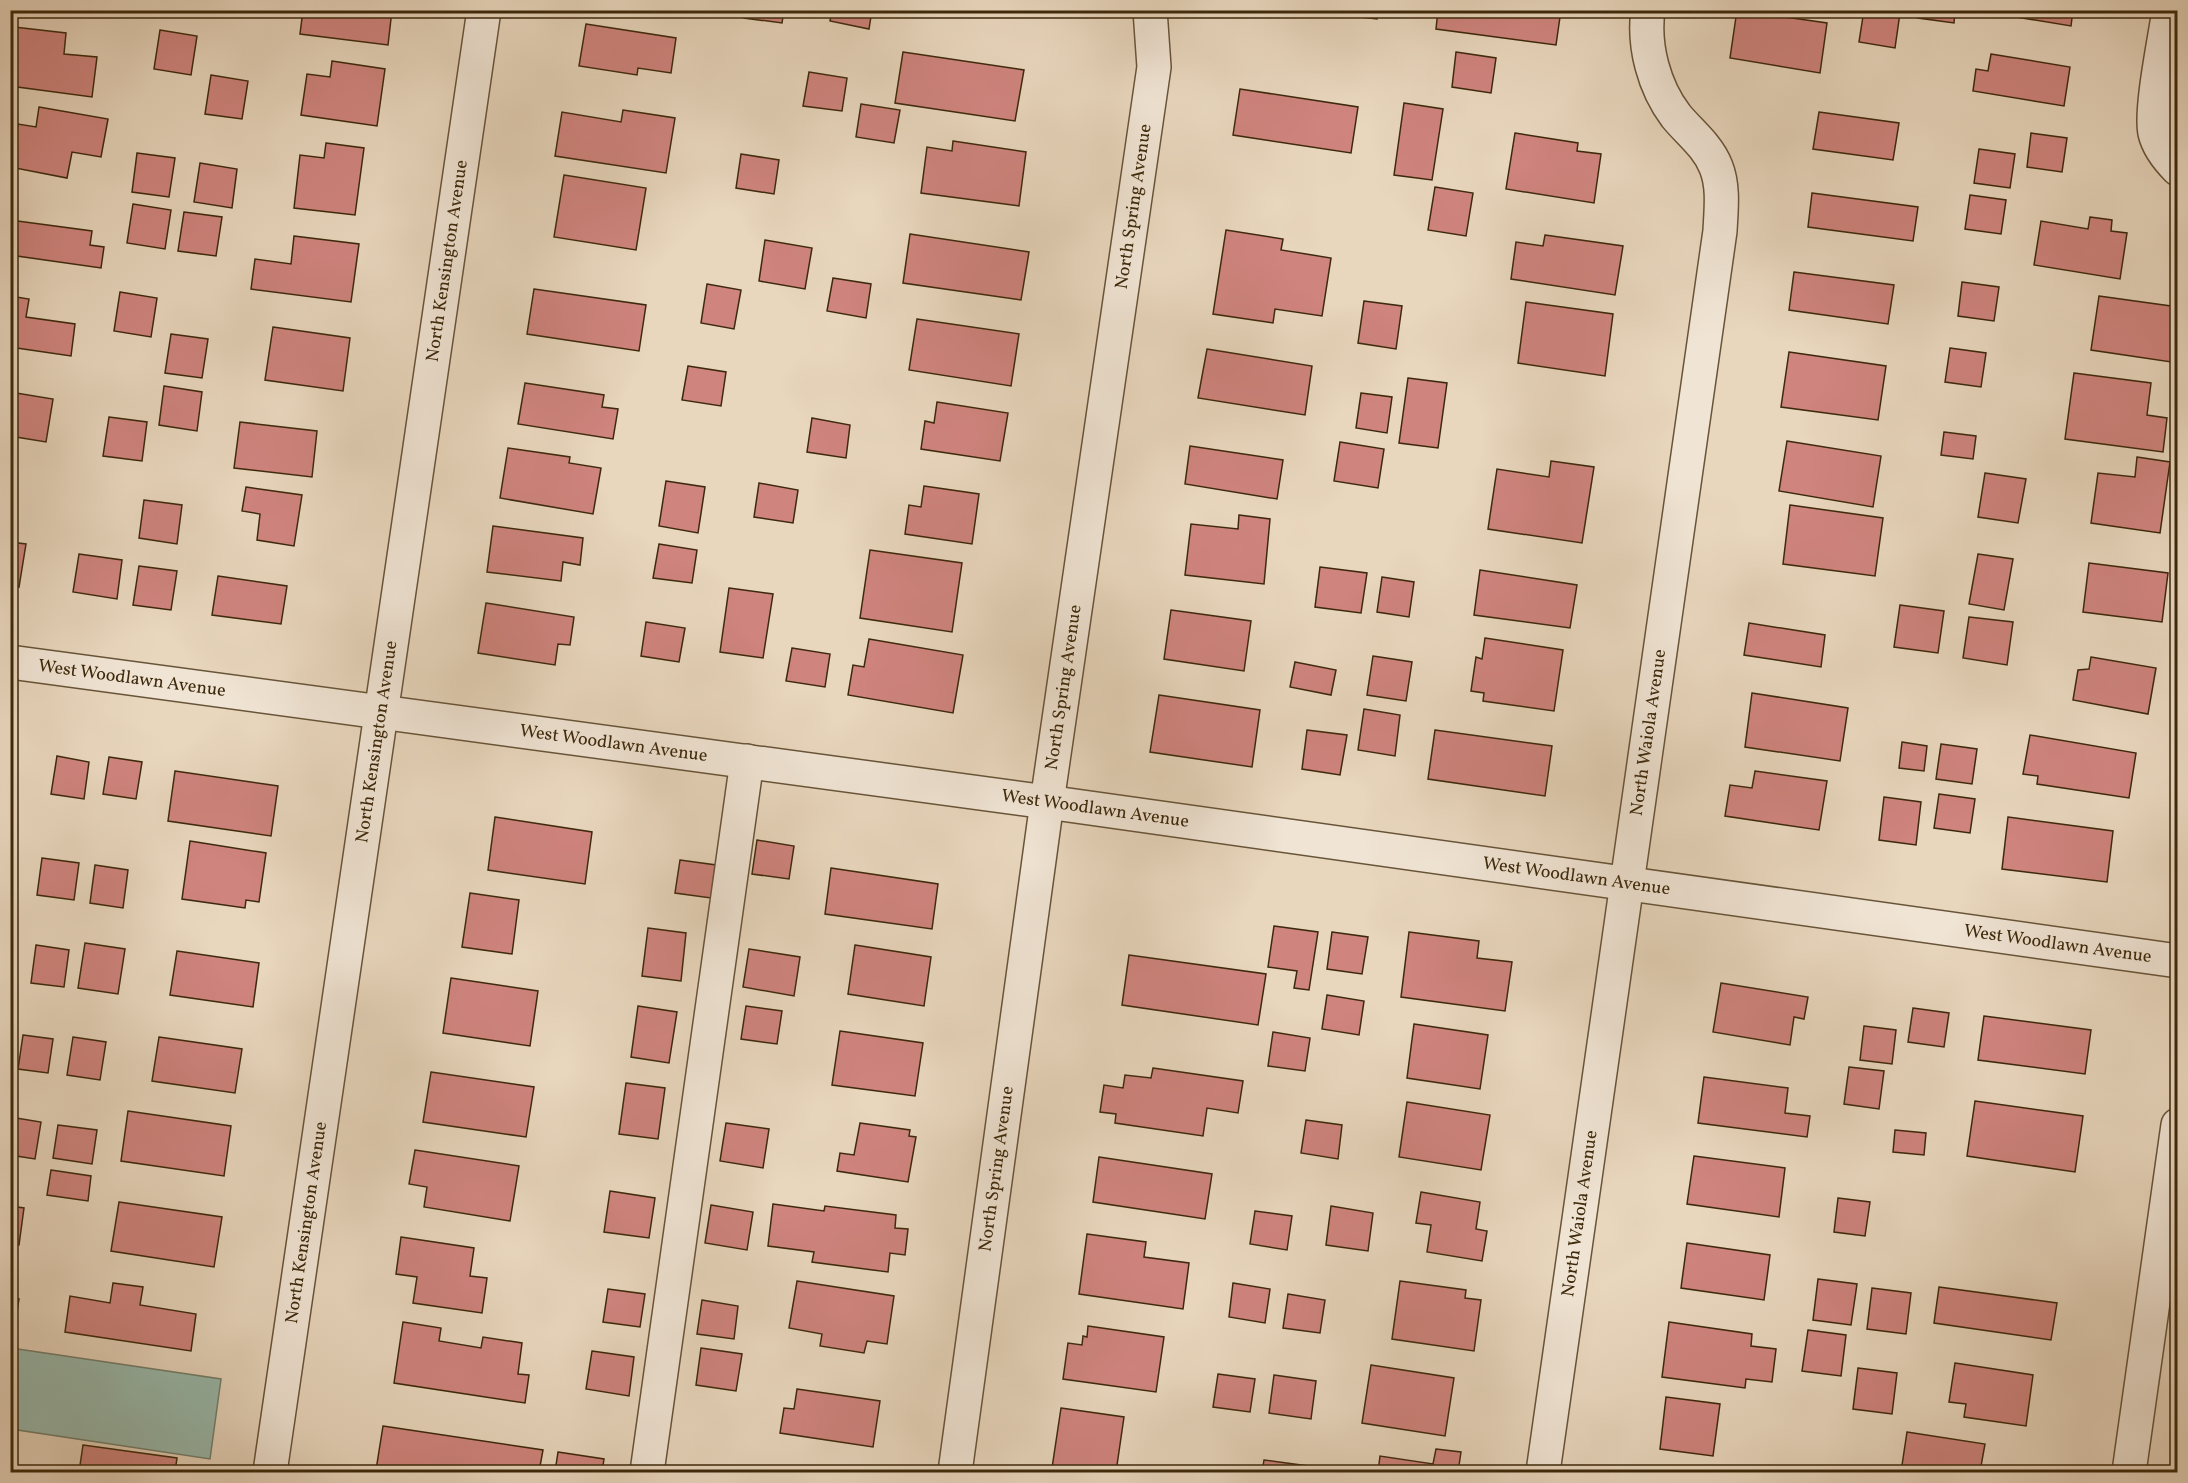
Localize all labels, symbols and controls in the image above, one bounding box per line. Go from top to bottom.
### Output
street label: North Spring Avenue [1109,122,1158,291]
street label: North Kensington Avenue [420,158,474,364]
street label: North Spring Avenue [1039,603,1088,772]
street label: North Kensington Avenue [350,639,404,845]
street label: North Waiola Avenue [1624,648,1673,817]
street label: West Woodlawn Avenue [36,653,227,704]
street label: West Woodlawn Avenue [518,718,709,769]
street label: West Woodlawn Avenue [1000,783,1191,834]
street label: West Woodlawn Avenue [1481,851,1672,902]
street label: West Woodlawn Avenue [1962,919,2153,970]
street label: North Spring Avenue [973,1084,1020,1253]
street label: North Kensington Avenue [279,1120,334,1325]
street label: North Waiola Avenue [1556,1129,1604,1299]

